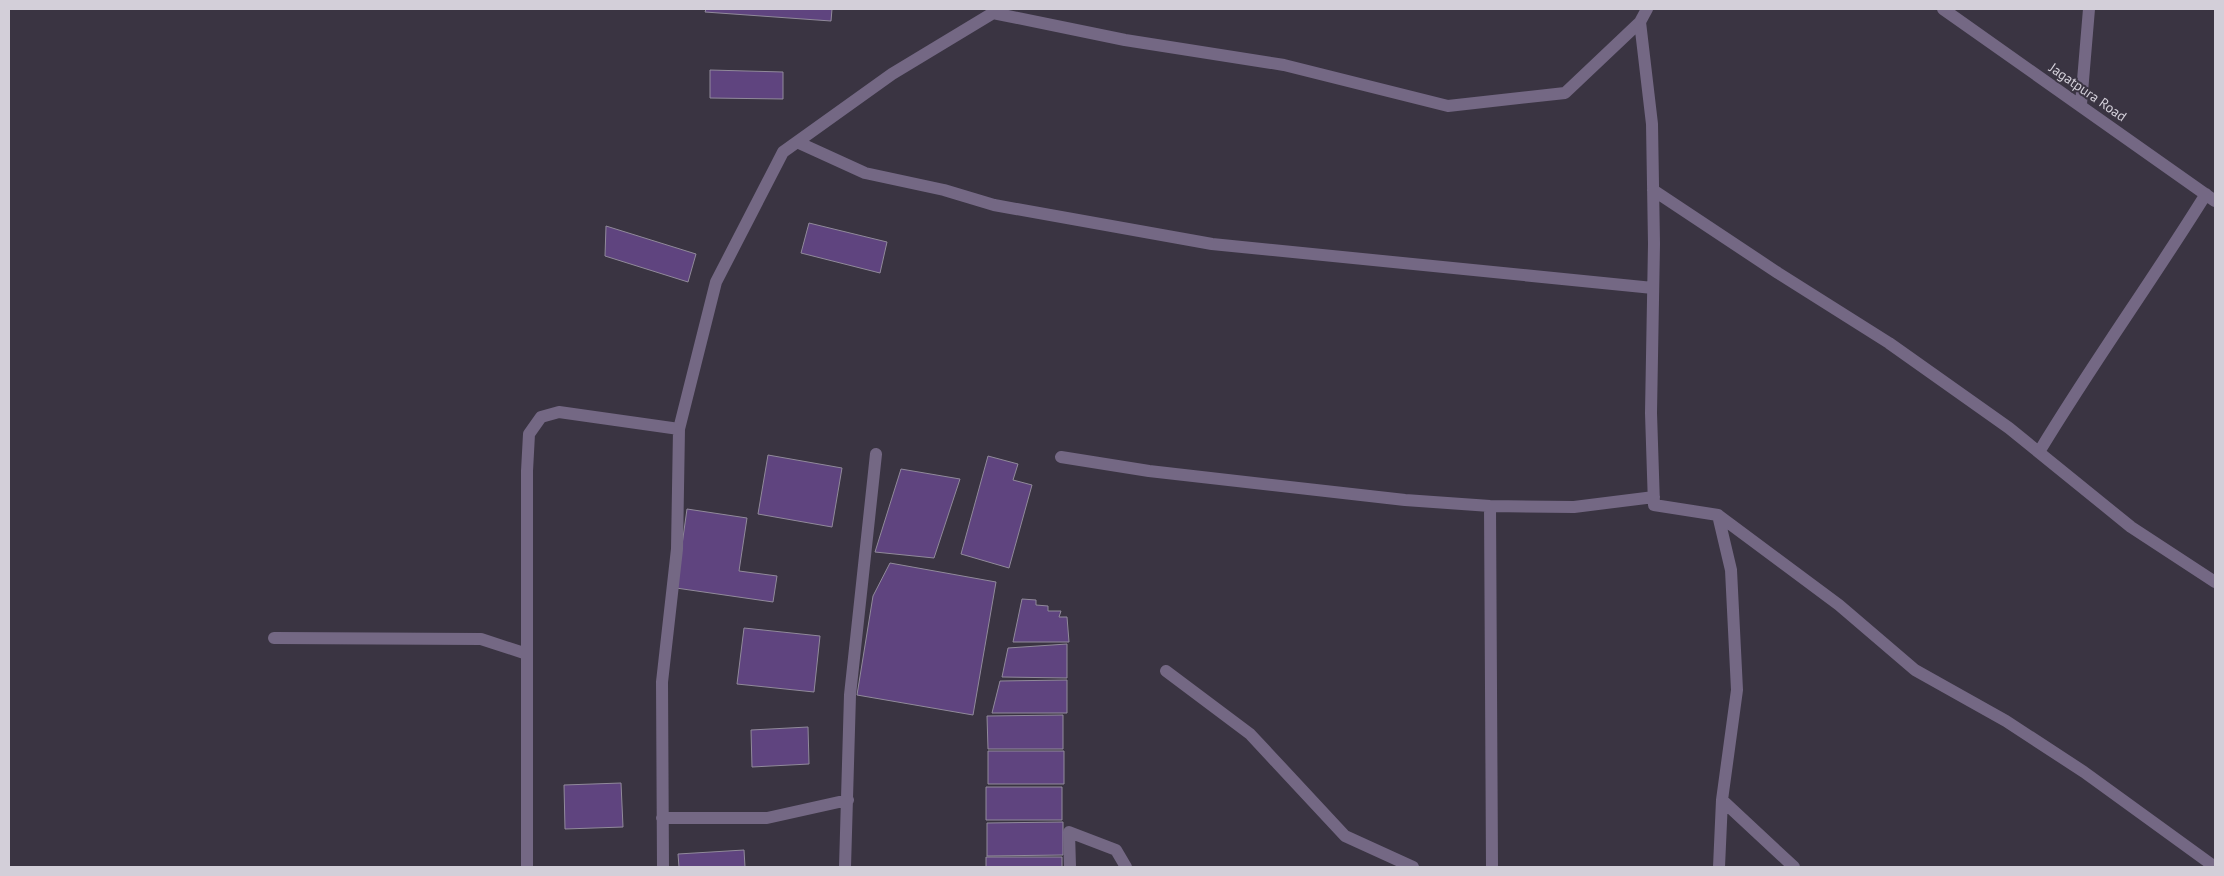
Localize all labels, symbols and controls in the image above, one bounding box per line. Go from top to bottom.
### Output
street label: Jagatpura Road [2045,58,2130,125]

